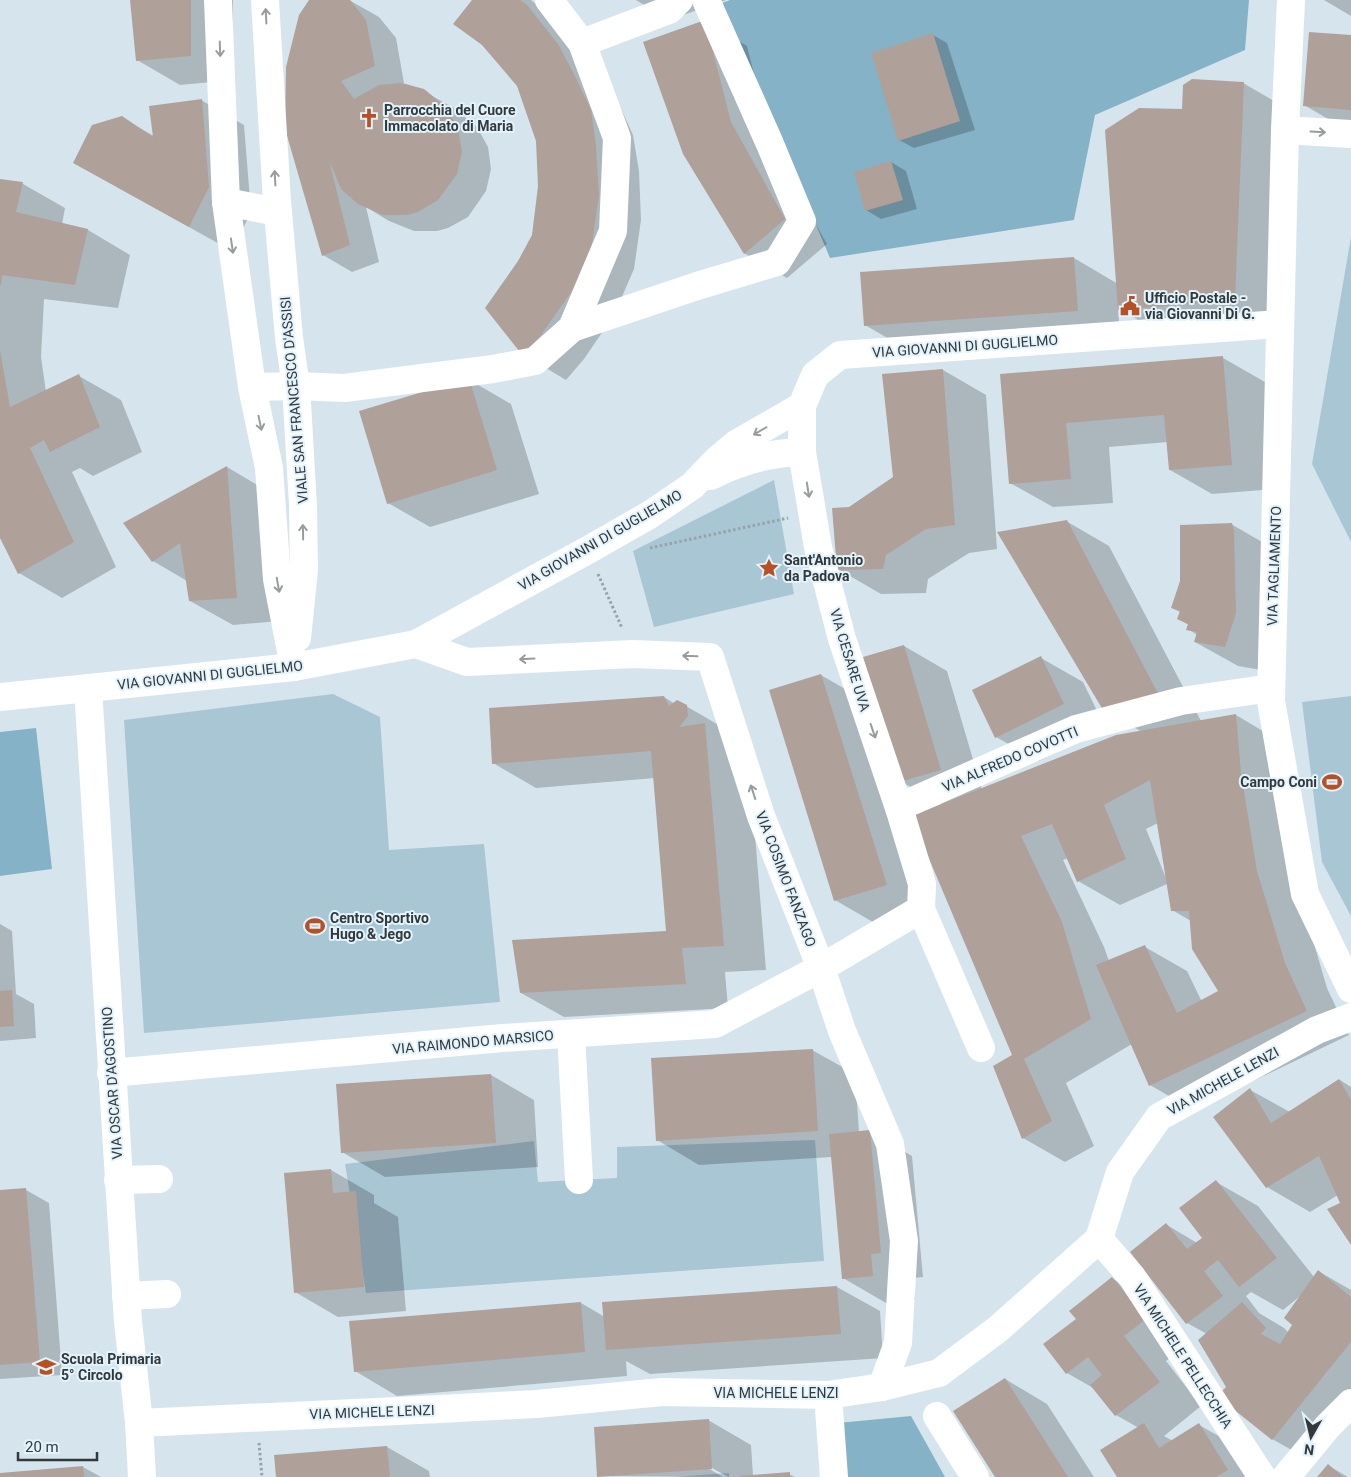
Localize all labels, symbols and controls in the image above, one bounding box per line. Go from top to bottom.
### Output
one-way arrow [262,8,271,24]
one-way arrow [215,40,224,56]
place label: Parrocchia del Cuore Immacolato di Maria [384,102,516,134]
church icon: Parrocchia del Cuore Immacolato di Maria [358,107,380,129]
one-way arrow [1310,127,1326,136]
one-way arrow [271,170,280,186]
one-way arrow [227,237,237,253]
place label: Ufficio Postale - via Giovanni Di G. [1145,290,1255,322]
public building icon: Ufficio Postale - via Giovanni Di G. [1119,295,1141,317]
street label: VIALE SAN FRANCESCO D'ASSISI [277,296,311,504]
street label: VIA GIOVANNI DI GUGLIELMO [871,332,1059,360]
one-way arrow [256,415,265,431]
one-way arrow [752,426,767,436]
one-way arrow [803,481,813,497]
street label: VIA GIOVANNI DI GUGLIELMO [515,486,685,594]
street label: VIA TAGLIAMENTO [1264,506,1284,626]
one-way arrow [299,524,308,540]
place label: Sant'Antonio da Padova [784,552,863,584]
place icon: Sant'Antonio da Padova [758,557,780,579]
one-way arrow [273,576,283,592]
street label: VIA CESARE UVA [827,607,873,713]
one-way arrow [682,651,698,661]
one-way arrow [519,654,535,663]
street label: VIA GIOVANNI DI GUGLIELMO [116,657,304,693]
one-way arrow [869,722,878,738]
street label: VIA ALFREDO COVOTTI [940,723,1080,795]
sports icon: Campo Coni [1321,771,1343,793]
place label: Campo Coni [1240,774,1317,790]
one-way arrow [748,784,757,800]
street label: VIA COSIMO FANZAGO [753,809,819,949]
place label: Centro Sportivo Hugo & Jego [330,910,429,942]
sports icon: Centro Sportivo Hugo & Jego [304,915,326,937]
street label: VIA OSCAR D'AGOSTINO [99,1006,125,1160]
street label: VIA RAIMONDO MARSICO [392,1027,554,1057]
street label: VIA MICHELE LENZI [1164,1044,1282,1118]
street label: VIA MICHELE PELLECCHIA [1130,1281,1236,1431]
place label: Scuola Primaria 5° Circolo [61,1351,162,1383]
school or university icon: Scuola Primaria 5° Circolo [35,1356,57,1378]
street label: VIA MICHELE LENZI [713,1385,839,1401]
street label: VIA MICHELE LENZI [309,1402,435,1422]
north arrow [1286,1412,1336,1462]
scale bar [18,1430,96,1462]
text: 20 m [25,1438,59,1456]
text: N [1303,1441,1315,1458]

